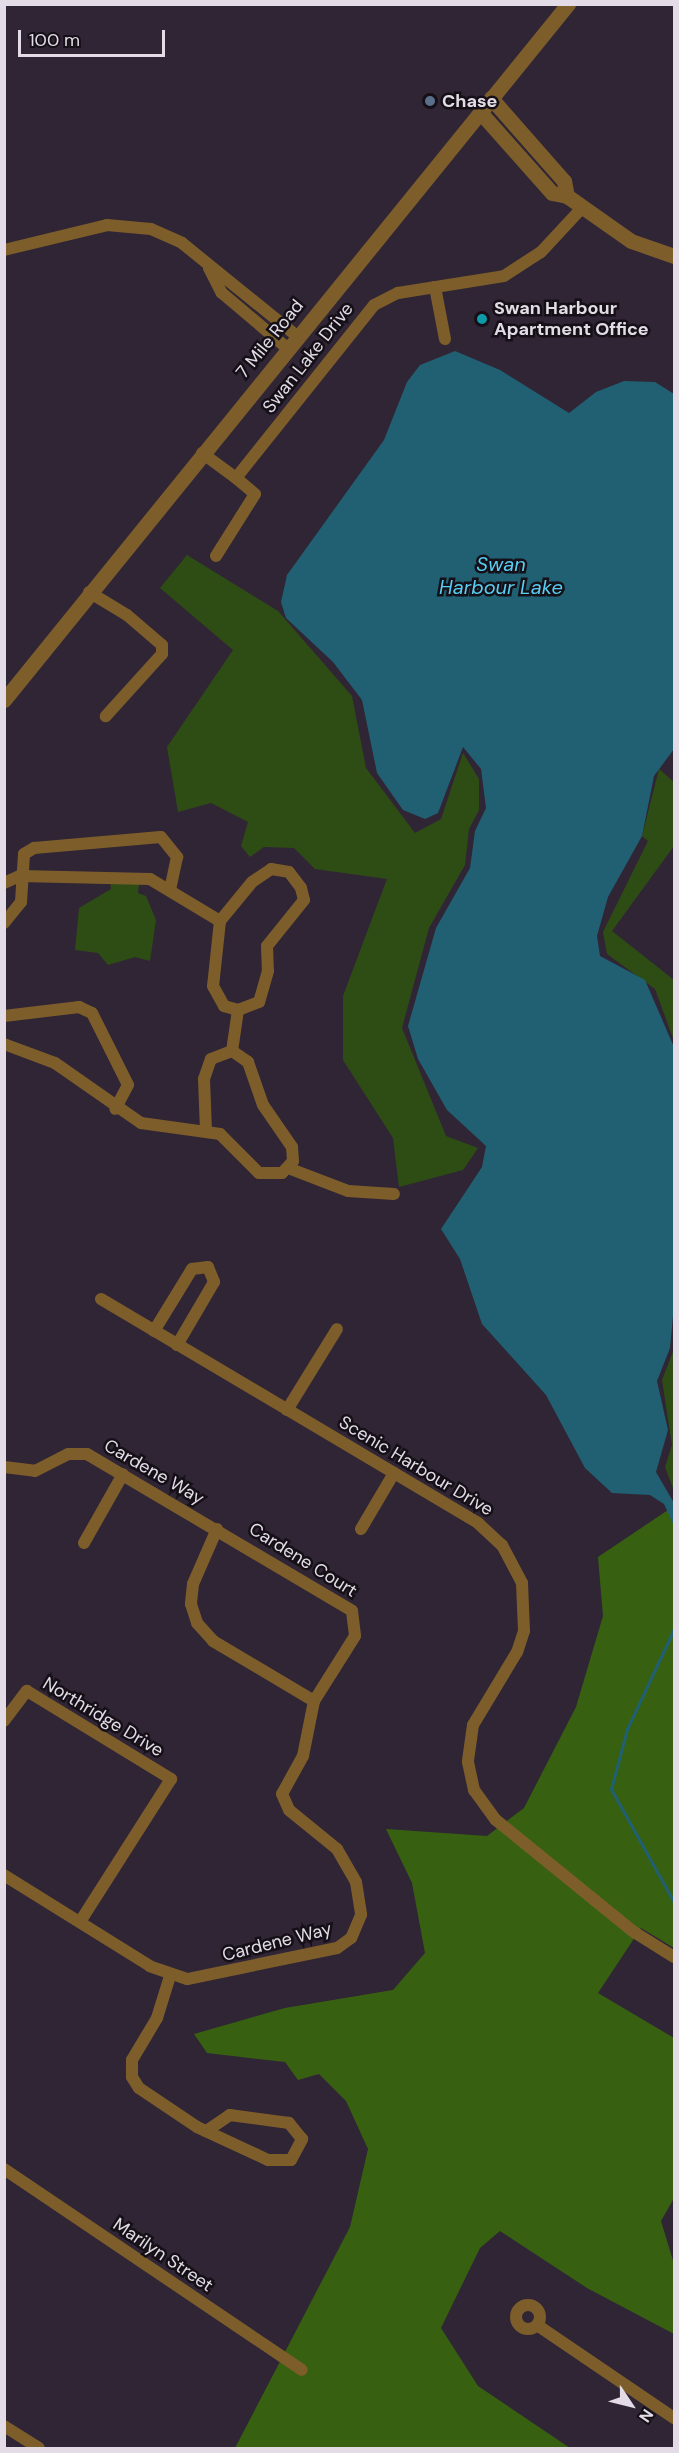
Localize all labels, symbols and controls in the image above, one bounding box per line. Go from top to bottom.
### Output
scale bar [21,18,168,56]
text: 100 m [29,28,80,52]
place label: Chase [442,90,497,112]
marker: Chase [423,94,437,108]
street label: 7 Mile Road [232,295,308,383]
place label: Swan Harbour Apartment Office [494,298,649,340]
street label: Swan Lake Drive [258,299,358,417]
marker: Swan Harbour Apartment Office [475,312,489,326]
water label: Swan Harbour Lake [439,553,563,600]
street label: Scenic Harbour Drive [335,1411,497,1521]
street label: Cardene Way [100,1435,208,1509]
street label: Cardene Court [245,1518,361,1602]
street label: Northridge Drive [39,1673,167,1761]
street label: Cardene Way [220,1918,334,1966]
street label: Marilyn Street [109,2214,217,2296]
north arrow [601,2375,661,2435]
text: N [634,2405,658,2426]

